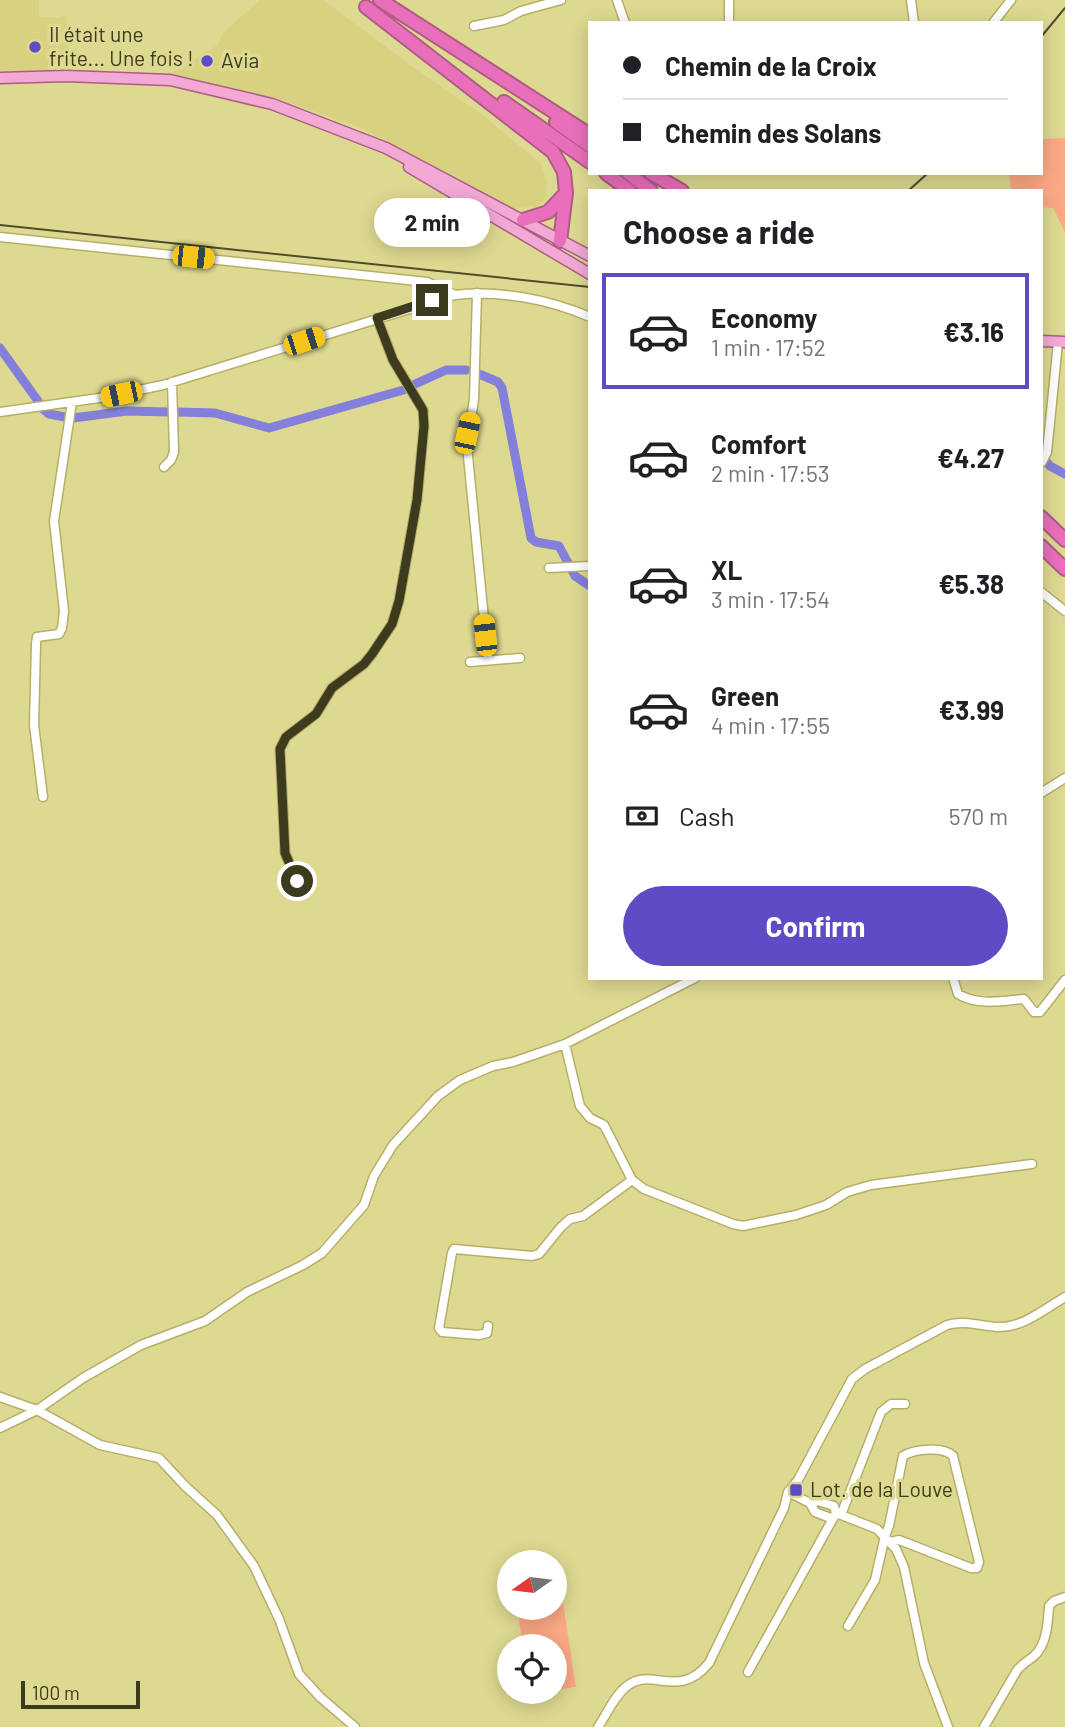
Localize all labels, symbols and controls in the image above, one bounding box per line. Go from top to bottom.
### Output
place label: Il était une frite... Une fois ! [49,21,194,70]
marker: Il était une frite... Une fois ! [27,39,43,55]
place label: Avia [221,47,259,72]
text: Chemin de la Croix [665,50,877,81]
marker: Avia [199,53,215,69]
text: Chemin des Solans [665,117,881,148]
callout: 2 min [374,198,490,247]
text: 2 min [404,208,460,236]
text: Choose a ride [623,212,815,250]
car [172,244,215,270]
route end [416,284,448,316]
icon: car [627,300,690,363]
text: Economy [711,302,817,333]
text: €3.16 [943,316,1004,347]
car [281,325,328,357]
text: 1 min · 17:52 [711,333,826,361]
car [99,379,144,409]
car [453,410,482,456]
icon: car [627,426,690,489]
text: Comfort [711,428,807,459]
text: €4.27 [937,442,1004,473]
text: 2 min · 17:53 [711,459,830,487]
icon: car [627,552,690,615]
text: XL [711,554,742,585]
text: €5.38 [938,568,1004,599]
text: 3 min · 17:54 [711,585,830,613]
car [473,613,498,657]
icon: car [627,678,690,741]
text: Green [711,680,779,711]
text: €3.99 [939,694,1004,725]
text: 4 min · 17:55 [711,711,830,739]
icon: cash [623,797,661,835]
text: Cash [679,800,734,831]
text: 570 m [949,802,1008,830]
route start [281,865,313,897]
button: Confirm [623,886,1008,966]
place label: Lot. de la Louve [810,1476,953,1501]
marker: Lot. de la Louve [788,1482,804,1498]
north arrow [497,1550,567,1620]
map controls [497,1550,567,1704]
button: locate [497,1634,567,1704]
scale bar [21,1678,140,1710]
text: 100 m [32,1681,80,1704]

